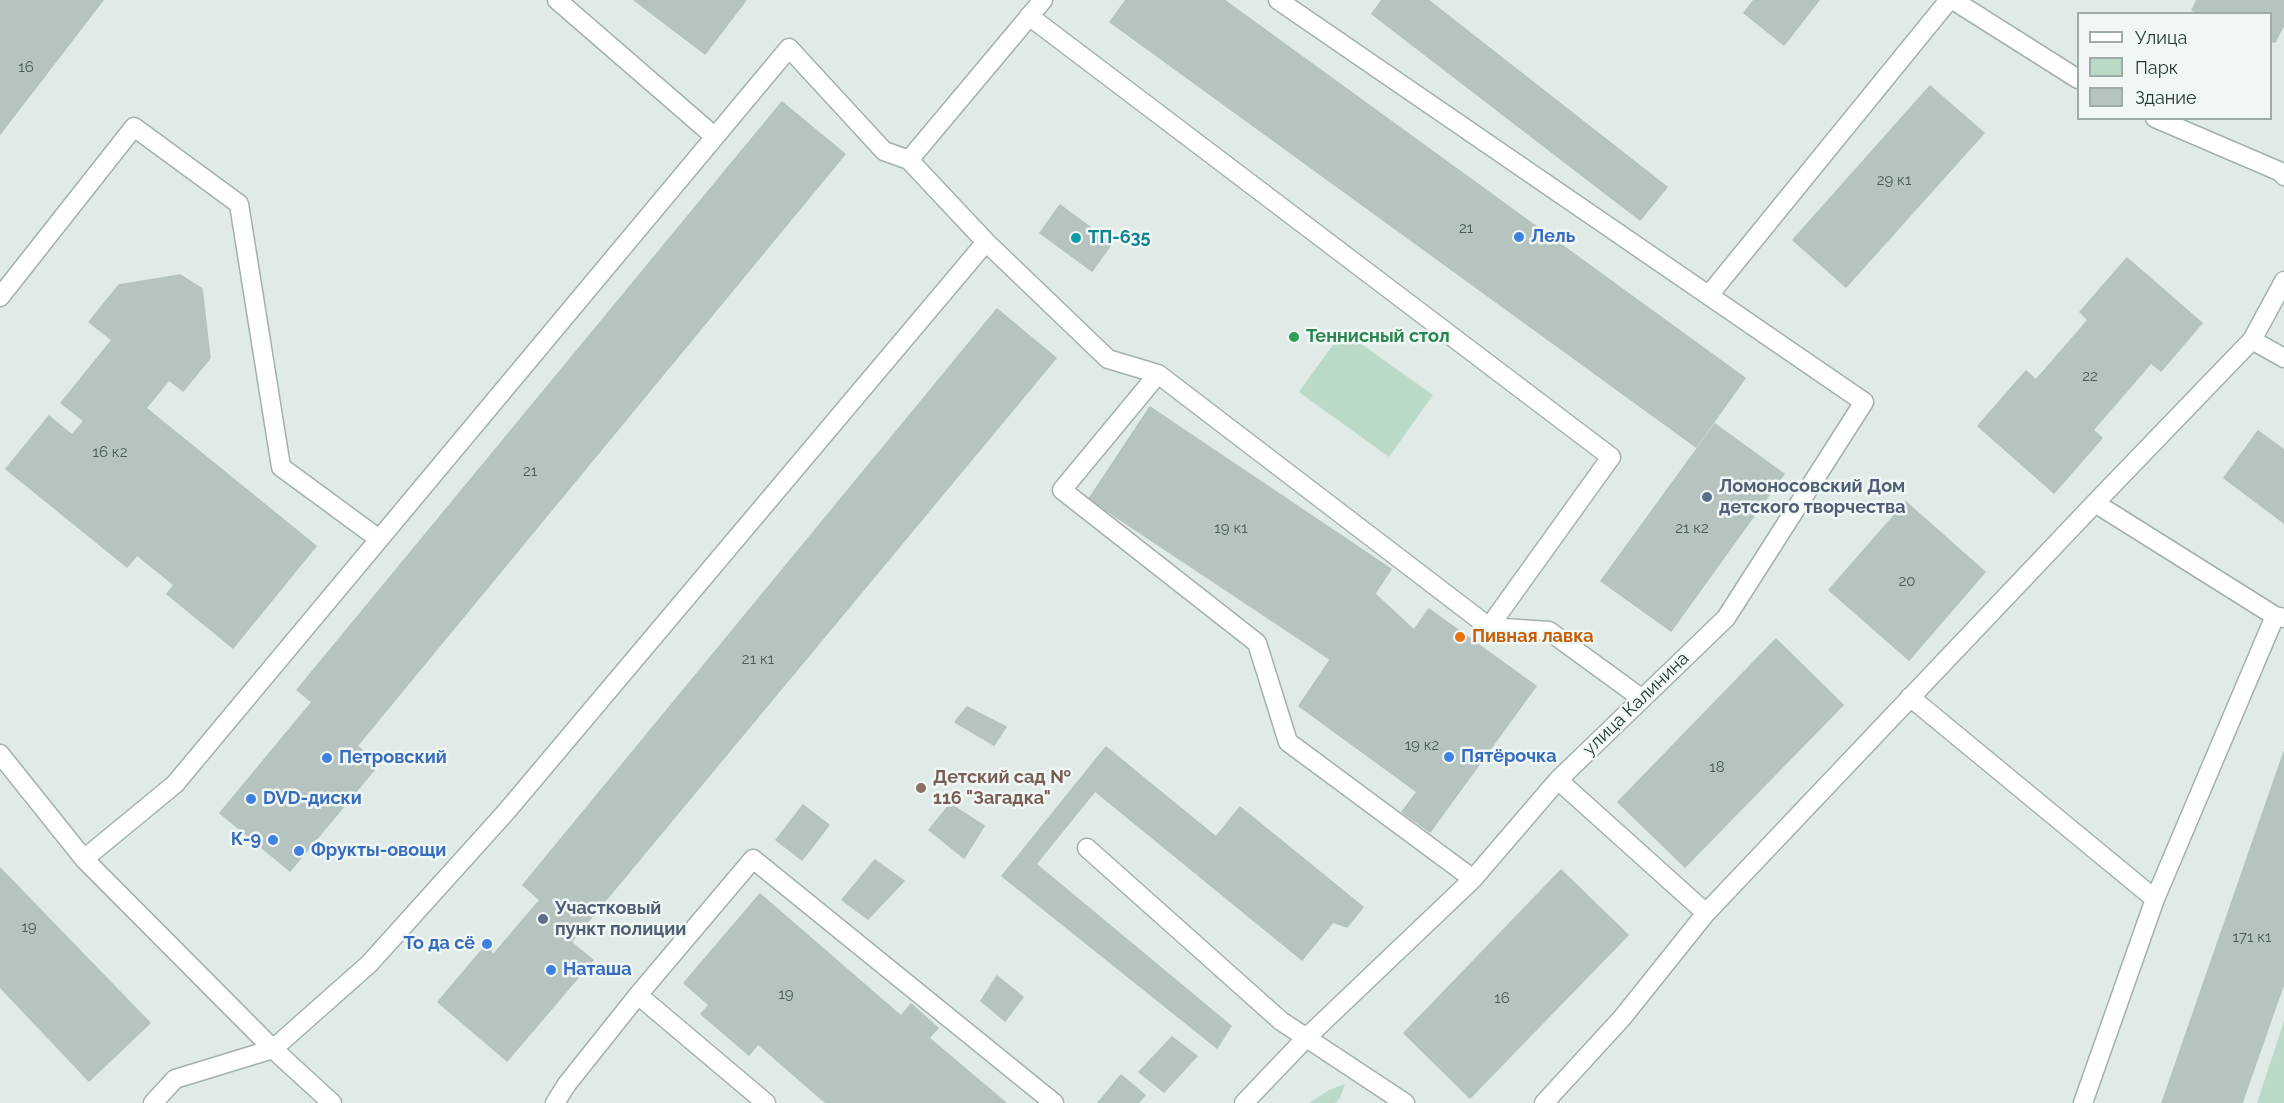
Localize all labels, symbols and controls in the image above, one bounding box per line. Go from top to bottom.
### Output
legend [2077,12,2272,120]
text: Улица [2135,27,2187,48]
text: Парк [2135,57,2178,78]
house number: 16 [18,58,34,76]
text: Здание [2135,87,2197,108]
house number: 29 к1 [1877,171,1911,189]
house number: 21 [1459,219,1473,237]
place label: Лель [1531,226,1575,248]
place label: ТП-635 [1088,227,1151,249]
marker: Лель [1512,230,1526,244]
marker: ТП-635 [1069,231,1083,245]
place label: Теннисный стол [1306,326,1450,348]
marker: Теннисный стол [1287,330,1301,344]
house number: 22 [2082,367,2098,385]
house number: 16 к2 [93,443,127,461]
house number: 21 [523,462,537,480]
place label: Ломоносовский Дом детского творчества [1719,476,1906,518]
marker: Ломоносовский Дом детского творчества [1700,490,1714,504]
house number: 19 к1 [1214,519,1248,537]
house number: 21 к2 [1675,519,1709,537]
house number: 20 [1899,572,1915,590]
place label: Пивная лавка [1472,626,1594,648]
marker: Пивная лавка [1453,630,1467,644]
street label: улица Калинина [1578,648,1694,760]
house number: 21 к1 [742,650,774,668]
house number: 19 к2 [1405,736,1439,754]
place label: Пятёрочка [1461,746,1557,768]
place label: Петровский [339,747,447,769]
marker: Пятёрочка [1442,750,1456,764]
marker: Петровский [320,751,334,765]
house number: 18 [1709,758,1725,776]
place label: Детский сад № 116 "Загадка" [933,767,1071,810]
marker: Детский сад № 116 "Загадка" [914,781,928,795]
place label: DVD-диски [263,788,362,810]
marker: DVD-диски [244,792,258,806]
place label: К-9 [231,829,261,851]
marker: К-9 [266,833,280,847]
place label: Фрукты-овощи [311,840,446,862]
marker: Фрукты-овощи [292,844,306,858]
place label: Участковый пункт полиции [555,898,686,940]
marker: Участковый пункт полиции [536,912,550,926]
house number: 19 [21,918,37,936]
house number: 171 к1 [2233,928,2271,946]
place label: То да сё [404,933,475,955]
marker: То да сё [480,937,494,951]
place label: Наташа [563,959,632,981]
marker: Наташа [544,963,558,977]
house number: 19 [778,985,794,1003]
house number: 16 [1494,989,1510,1007]

